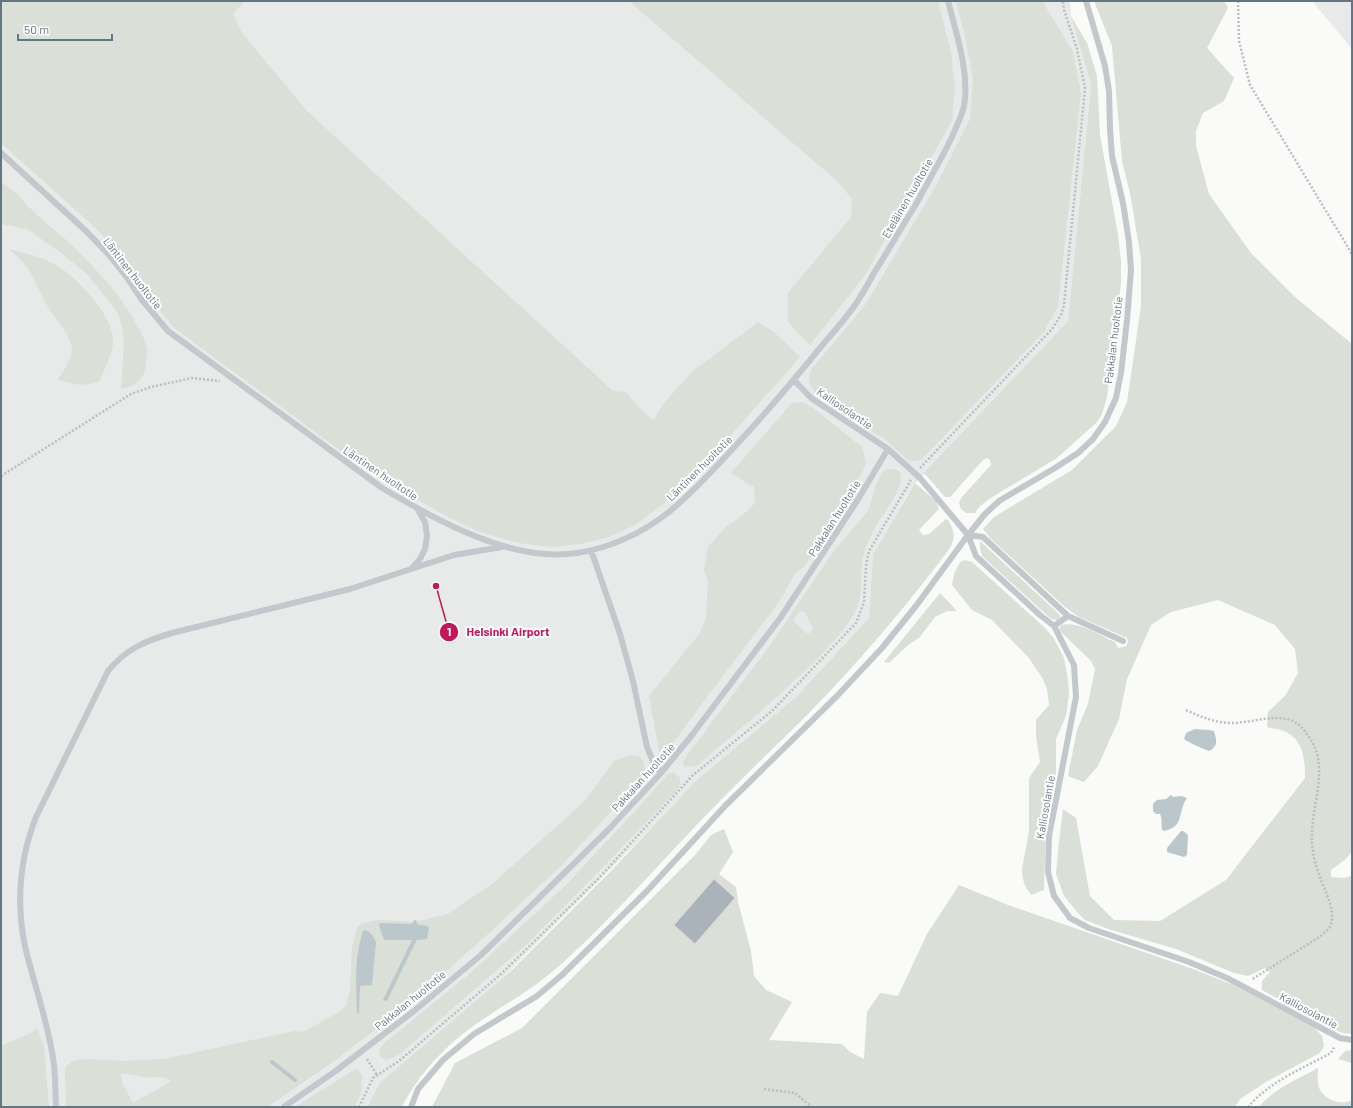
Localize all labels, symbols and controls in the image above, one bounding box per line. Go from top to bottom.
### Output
scale bar [18,16,112,42]
text: 50 m [24,22,49,36]
street label: Eteläinen huoltotie [879,156,935,240]
street label: Läntinen huoltotie [101,235,165,311]
street label: Pakkalan huoltotie [1101,296,1125,384]
street label: Kalliosolantie [815,385,875,431]
street label: Läntinen huoltotie [664,432,735,503]
street label: Läntinen huoltotie [341,443,421,503]
street label: Pakkalan huoltotie [805,477,863,559]
callout: Helsinki Airport [439,620,558,644]
text: 1 [447,624,451,638]
text: Helsinki Airport [467,624,550,638]
street label: Pakkalan huoltotie [609,740,677,814]
street label: Kalliosolantie [1033,774,1057,840]
street label: Pakkalan huoltotie [372,967,448,1033]
street label: Kalliosolantie [1278,989,1341,1031]

